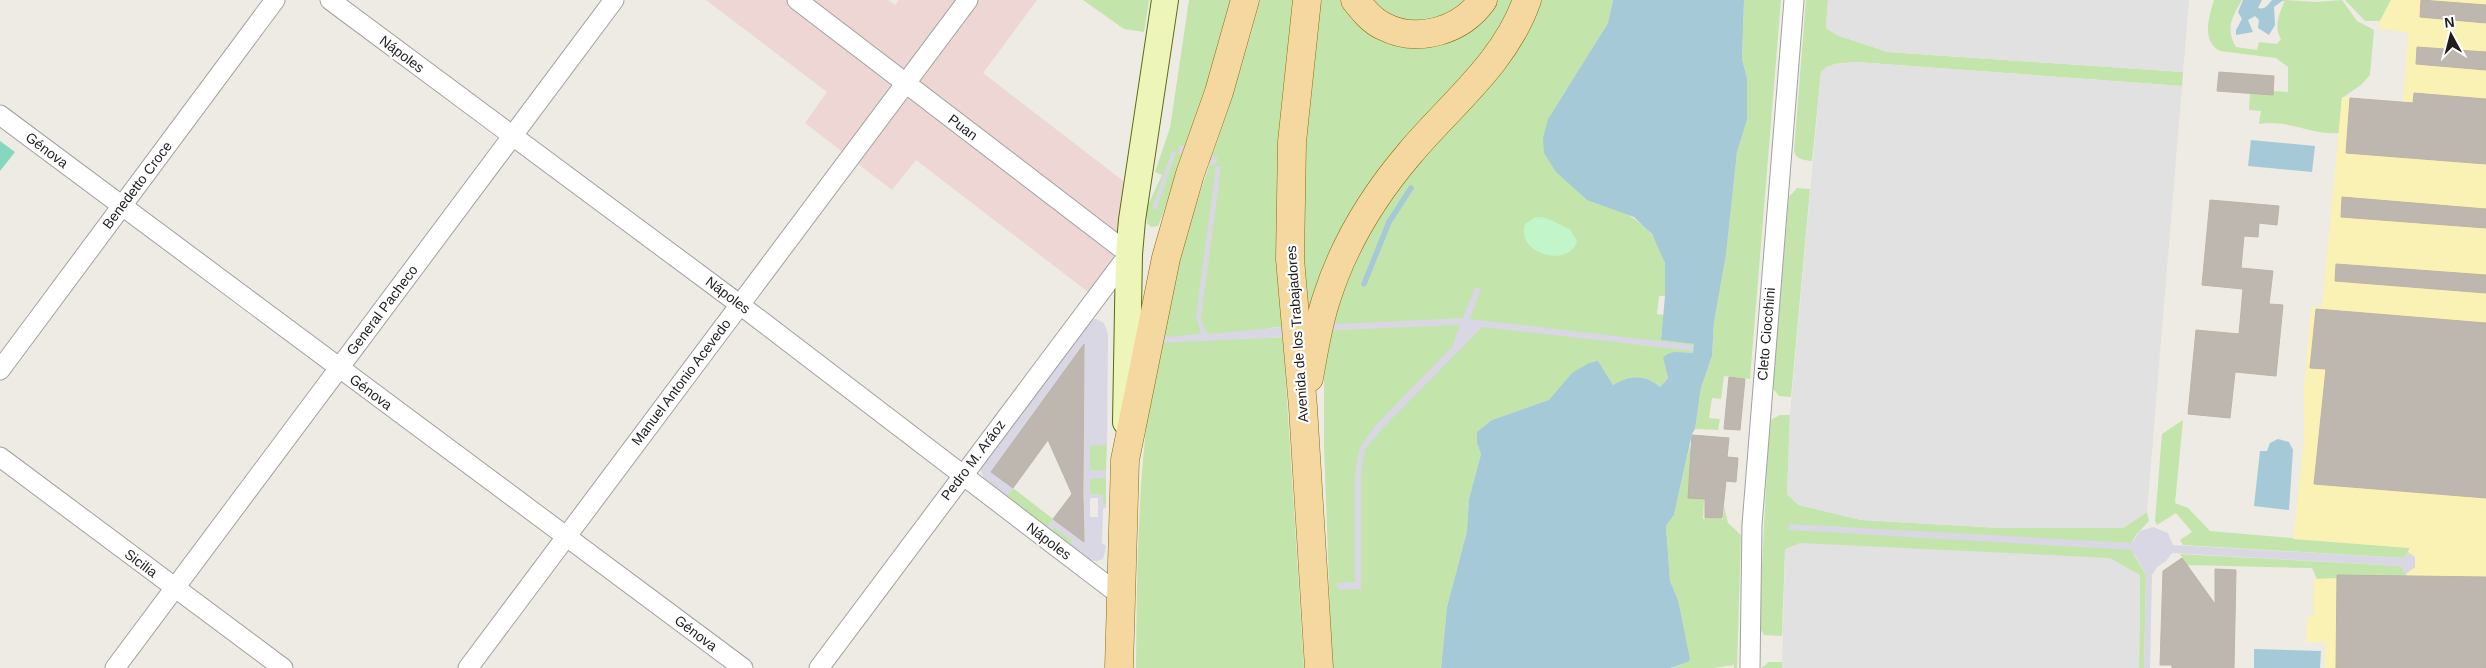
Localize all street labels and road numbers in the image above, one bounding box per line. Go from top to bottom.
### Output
street label: Nápoles [377,32,427,76]
street label: Puan [945,111,981,143]
street label: Génova [23,129,72,171]
street label: Benedetto Croce [99,138,175,232]
street label: Avenida de los Trabajadores [1283,245,1311,423]
street label: General Pacheco [343,262,421,358]
street label: Nápoles [703,273,753,317]
street label: Cleto Ciocchini [1754,287,1778,381]
street label: Manuel Antonio Acevedo [628,315,734,448]
street label: Génova [347,371,396,413]
street label: Pedro M. Aráoz [938,417,1008,503]
street label: Nápoles [1024,519,1074,563]
street label: Sicilia [122,546,161,581]
street label: Génova [672,612,721,654]

